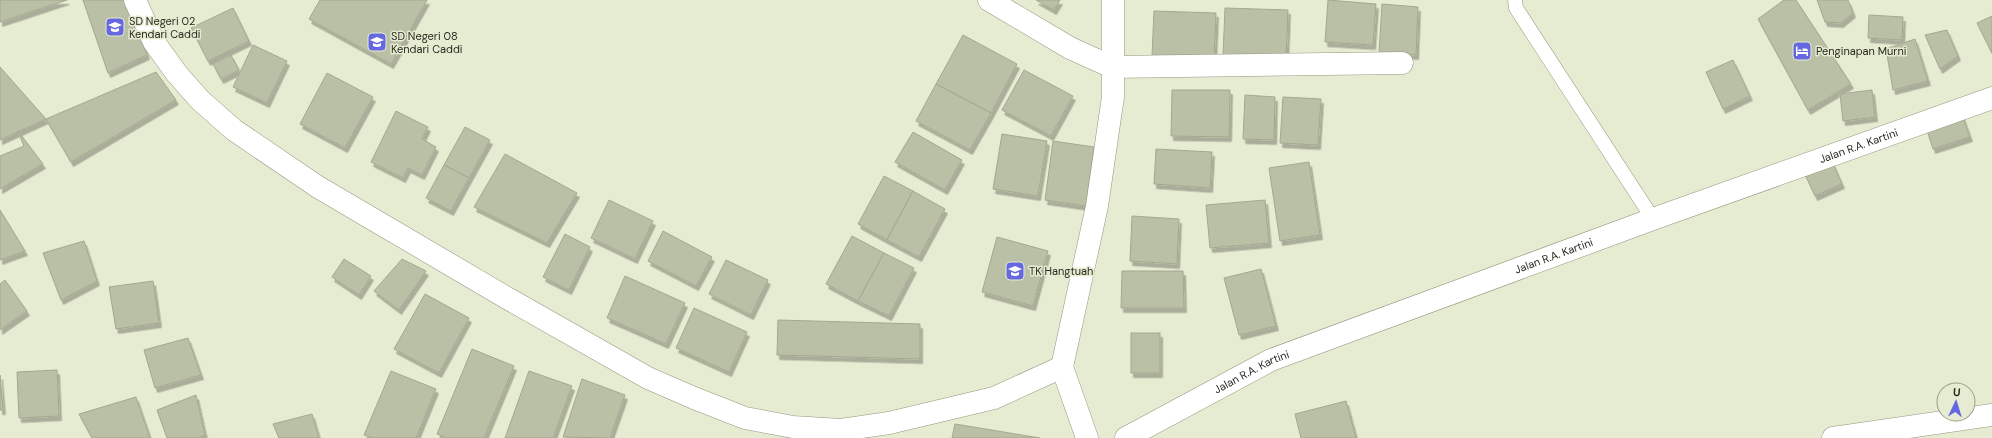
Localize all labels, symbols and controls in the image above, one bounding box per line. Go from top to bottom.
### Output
place label: SD Negeri 02 Kendari Caddi [129,14,200,41]
school or university icon: SD Negeri 02 Kendari Caddi [104,16,126,38]
place label: SD Negeri 08 Kendari Caddi [391,29,462,56]
school or university icon: SD Negeri 08 Kendari Caddi [366,31,388,53]
hotel icon: Penginapan Murni [1791,40,1813,62]
place label: Penginapan Murni [1816,44,1906,58]
street label: Jalan R.A. Kartini [1817,125,1900,166]
street label: Jalan R.A. Kartini [1513,235,1595,277]
school or university icon: TK Hangtuah [1004,260,1026,282]
place label: TK Hangtuah [1029,264,1093,278]
street label: Jalan R.A. Kartini [1211,347,1291,396]
north arrow [1936,382,1976,422]
text: U [1952,385,1961,399]

